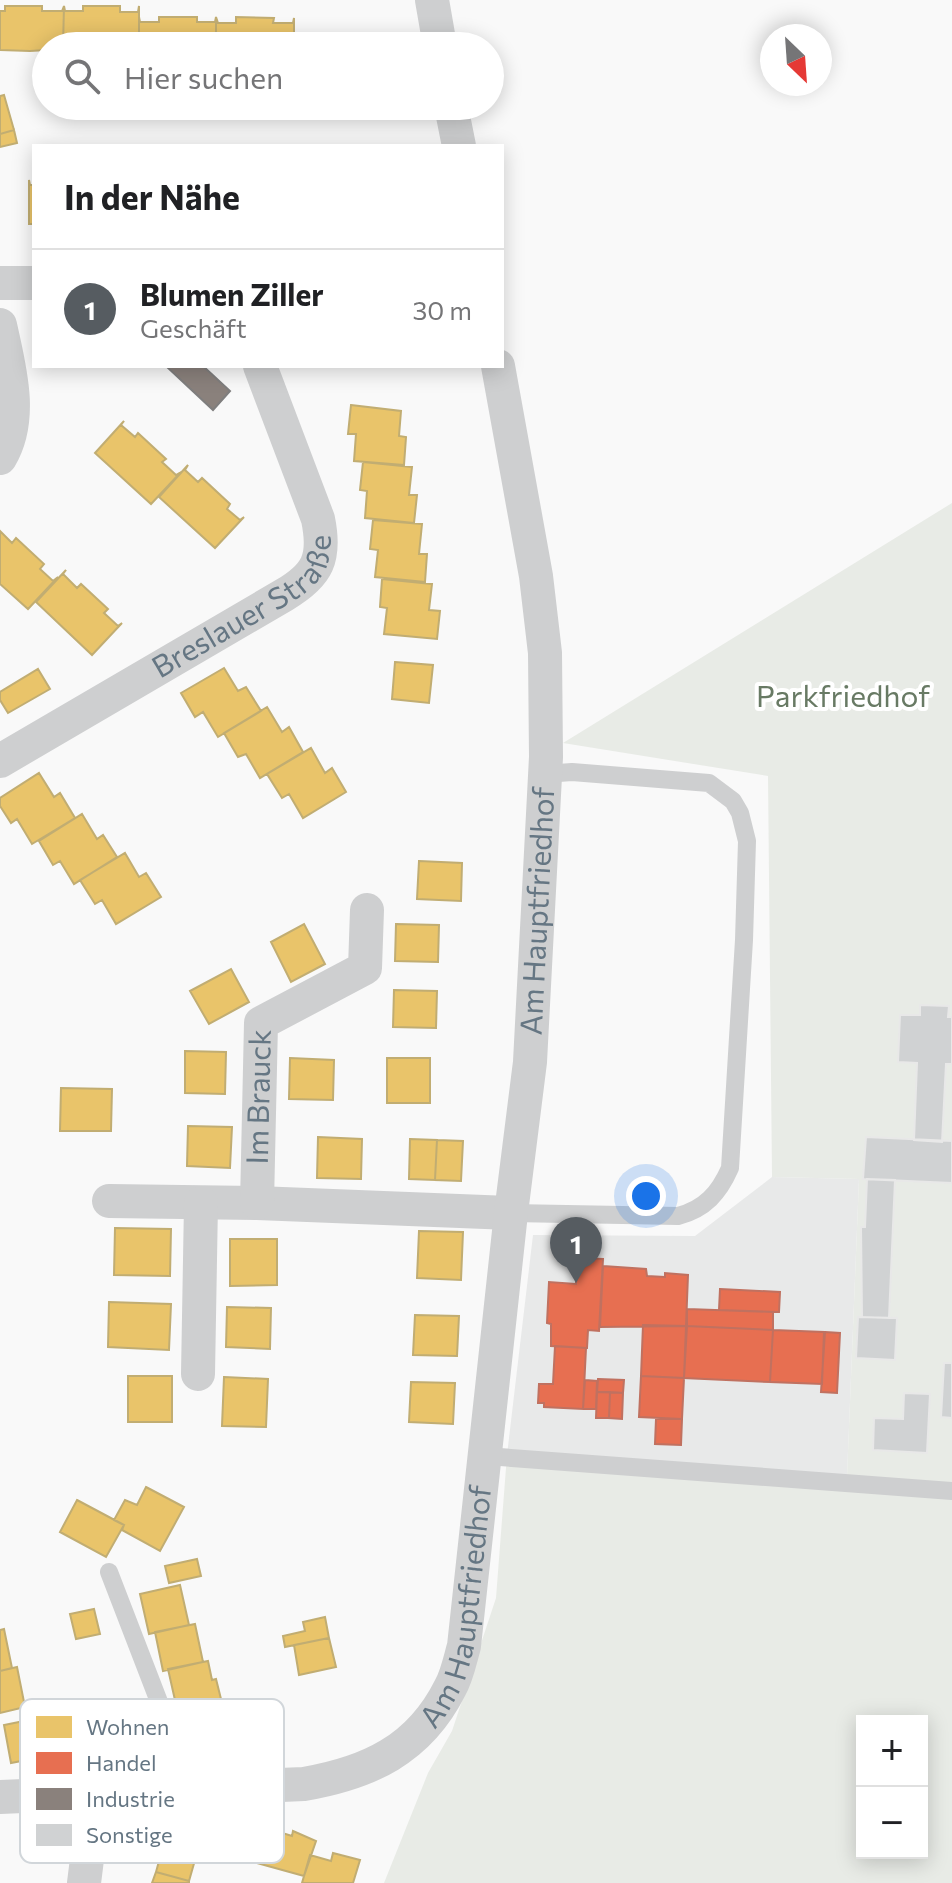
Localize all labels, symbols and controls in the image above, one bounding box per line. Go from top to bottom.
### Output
north arrow [760,24,832,96]
search box [32,32,504,120]
icon: search [60,54,104,98]
text: Hier suchen [124,58,283,95]
text: In der Nähe [64,175,240,217]
text: Blumen Ziller [140,275,324,312]
text: 1 [84,294,96,325]
text: 30 m [413,294,472,325]
text: Geschäft [140,312,247,343]
street label: Breslauer Straße [144,535,337,684]
park label: Parkfriedhof [756,676,930,713]
street label: Am Hauptfriedhof [510,785,560,1036]
street label: Im Brauck [237,1029,277,1165]
your location [626,1176,666,1216]
pin: 1 [550,1217,602,1283]
street label: Am Hauptfriedhof [410,1483,497,1734]
legend [20,1699,284,1863]
text: Wohnen [86,1713,169,1740]
map controls [856,1715,928,1859]
button: + [856,1715,928,1787]
text: Handel [86,1749,157,1776]
text: Industrie [86,1785,175,1812]
button: − [856,1787,928,1859]
text: Sonstige [86,1821,173,1848]

